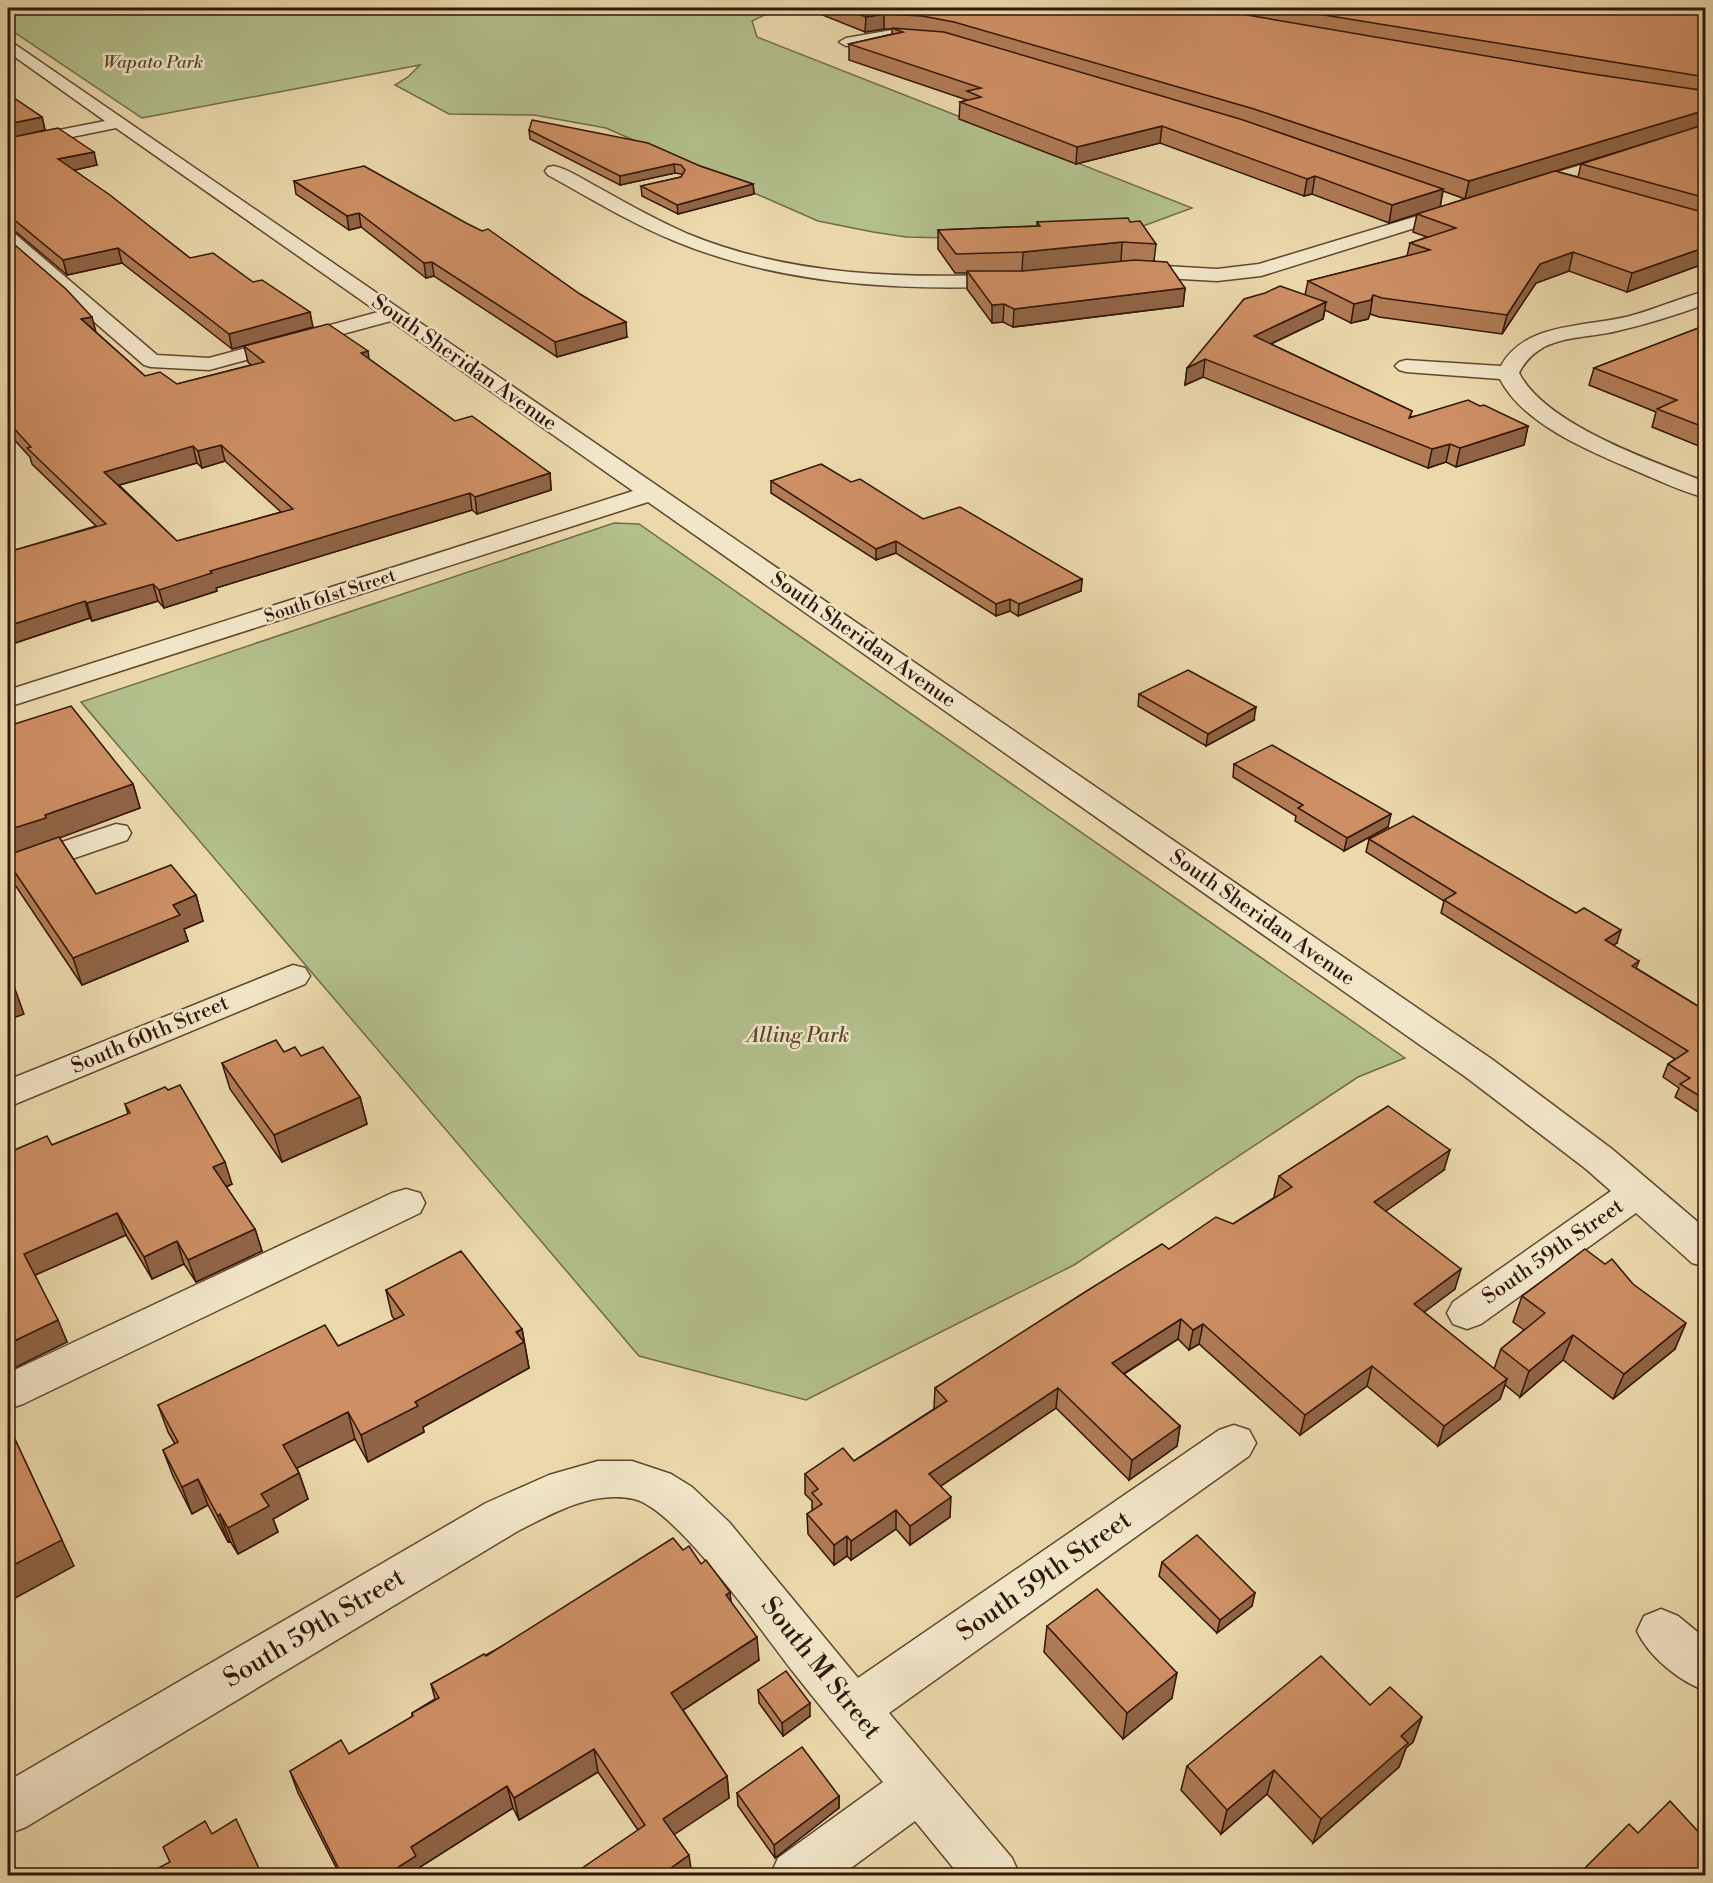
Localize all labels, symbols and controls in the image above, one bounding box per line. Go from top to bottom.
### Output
park label: Wapato Park [103,51,203,74]
street label: South Sheridan Avenue [366,289,562,437]
street label: South 61st Street [261,564,399,628]
street label: South Sheridan Avenue [765,566,961,714]
street label: South Sheridan Avenue [1164,844,1360,992]
street label: South 60th Street [67,990,233,1080]
park label: Alling Park [745,1023,849,1049]
street label: South 59th Street [1477,1193,1629,1310]
street label: South 59th Street [951,1504,1137,1648]
street label: South 59th Street [218,1561,410,1695]
street label: South M Street [754,1590,888,1746]

